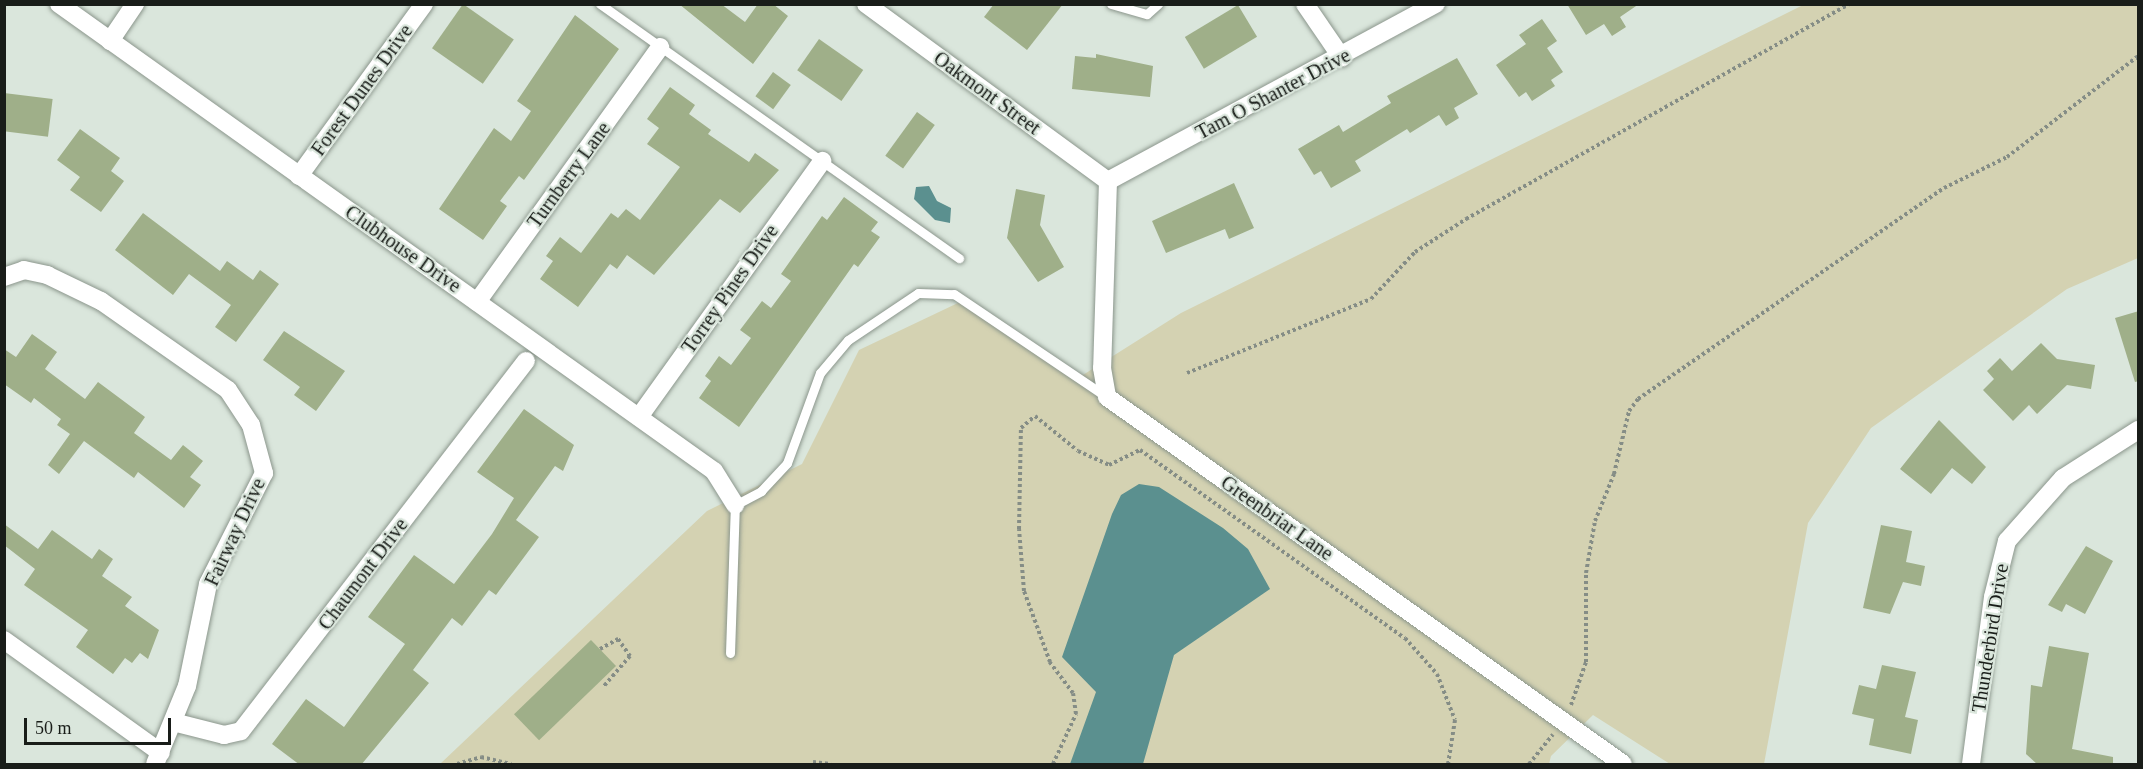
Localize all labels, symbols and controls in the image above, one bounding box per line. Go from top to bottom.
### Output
street label: Forest Dunes Drive [306,20,418,160]
street label: Tam O Shanter Drive [1192,43,1354,145]
street label: Oakmont Street [929,46,1045,140]
street label: Turnberry Lane [522,117,616,233]
street label: Clubhouse Drive [340,200,466,298]
street label: Torrey Pines Drive [677,220,783,358]
street label: Greenbriar Lane [1216,470,1338,566]
street label: Fairway Drive [200,474,270,590]
street label: Chaumont Drive [313,513,413,635]
street label: Thunderbird Drive [1966,562,2014,714]
scale bar [27,706,174,744]
text: 50 m [35,718,72,738]

